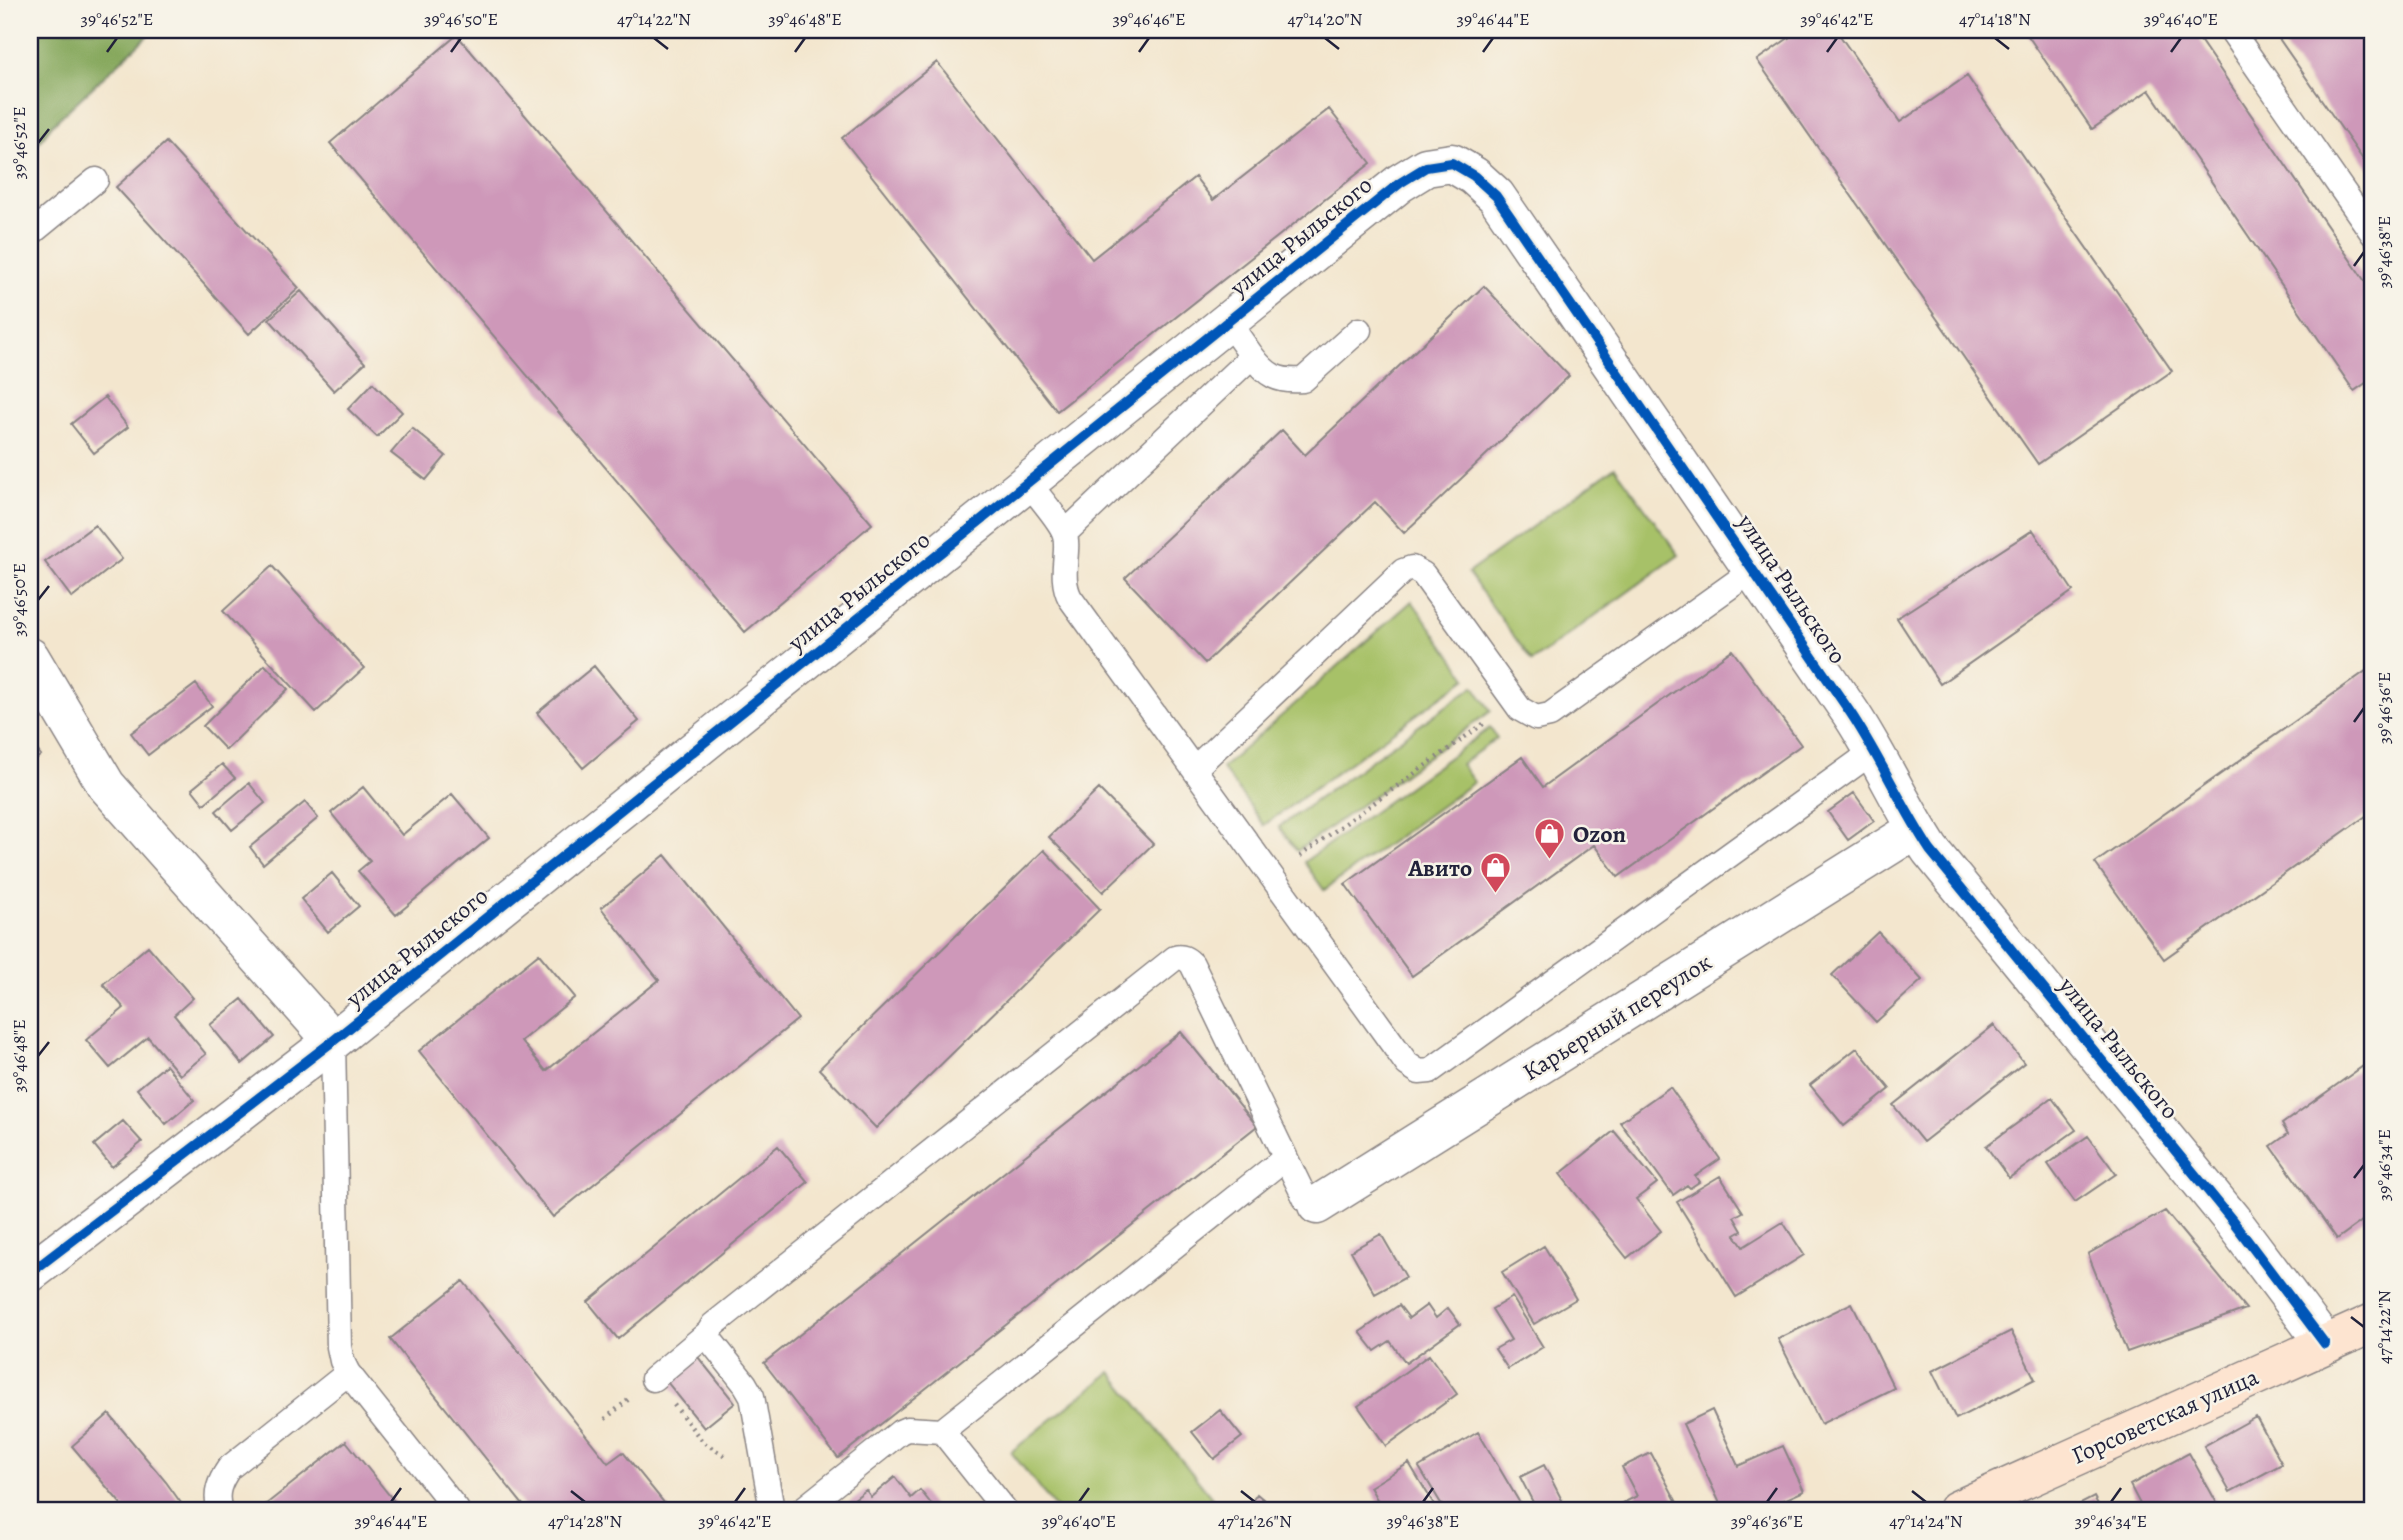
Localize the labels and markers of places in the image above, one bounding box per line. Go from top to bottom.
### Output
shop icon: Ozon [1533,817,1567,861]
place label: Ozon [1573,818,1627,850]
shop icon: Авито [1478,851,1512,895]
place label: Авито [1407,852,1472,884]

